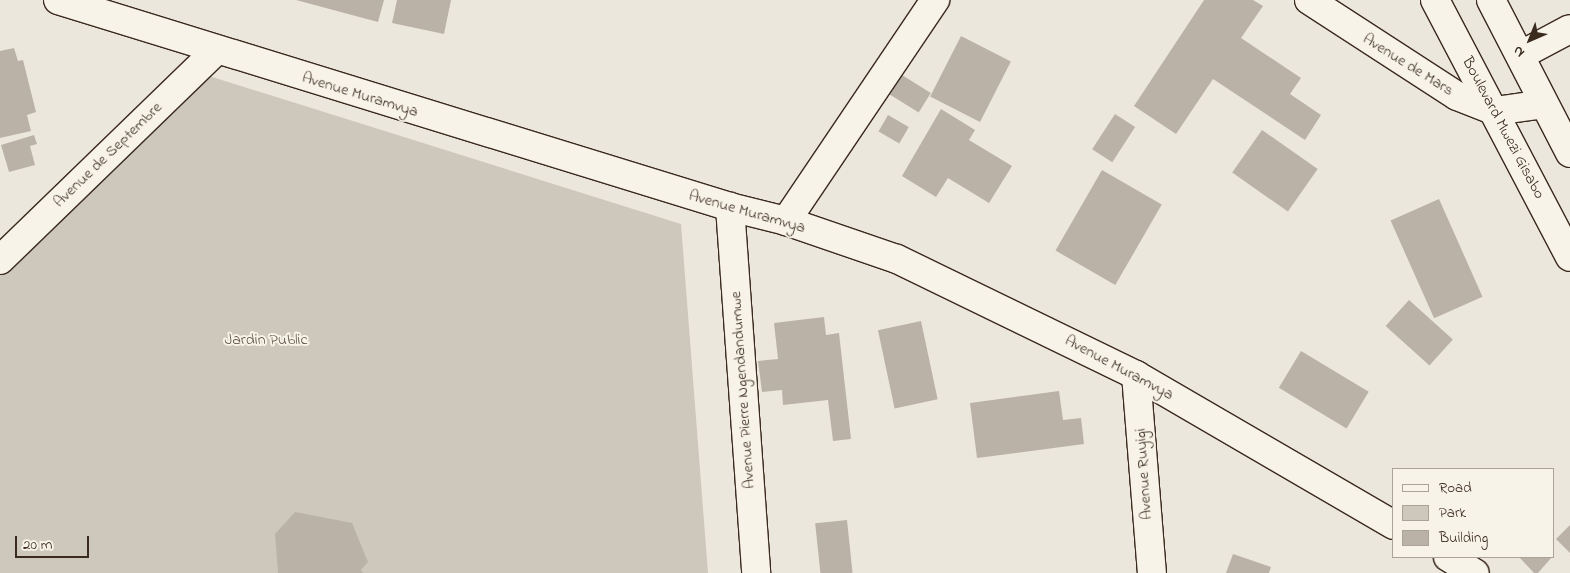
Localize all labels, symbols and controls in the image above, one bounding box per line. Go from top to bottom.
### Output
north arrow [1505,15,1555,65]
street label: Avenue de Mars [1359,29,1457,101]
text: N [1509,40,1530,62]
street label: Boulevard Mwezi Gisabo [1457,54,1549,202]
street label: Avenue Muramvya [300,68,420,122]
street label: Avenue de Septembre [50,98,166,212]
street label: Avenue Muramvya [686,186,808,238]
street label: Avenue Pierre Ngendandumwe [727,291,759,489]
park label: Jardin Public [224,330,308,350]
street label: Avenue Muramvya [1061,331,1177,405]
street label: Avenue Ruyigi [1131,428,1157,520]
legend [1392,468,1555,558]
text: Road [1439,477,1472,499]
text: Park [1439,502,1466,524]
scale bar [18,526,91,558]
text: Building [1439,527,1488,549]
text: 20 m [23,534,52,556]

